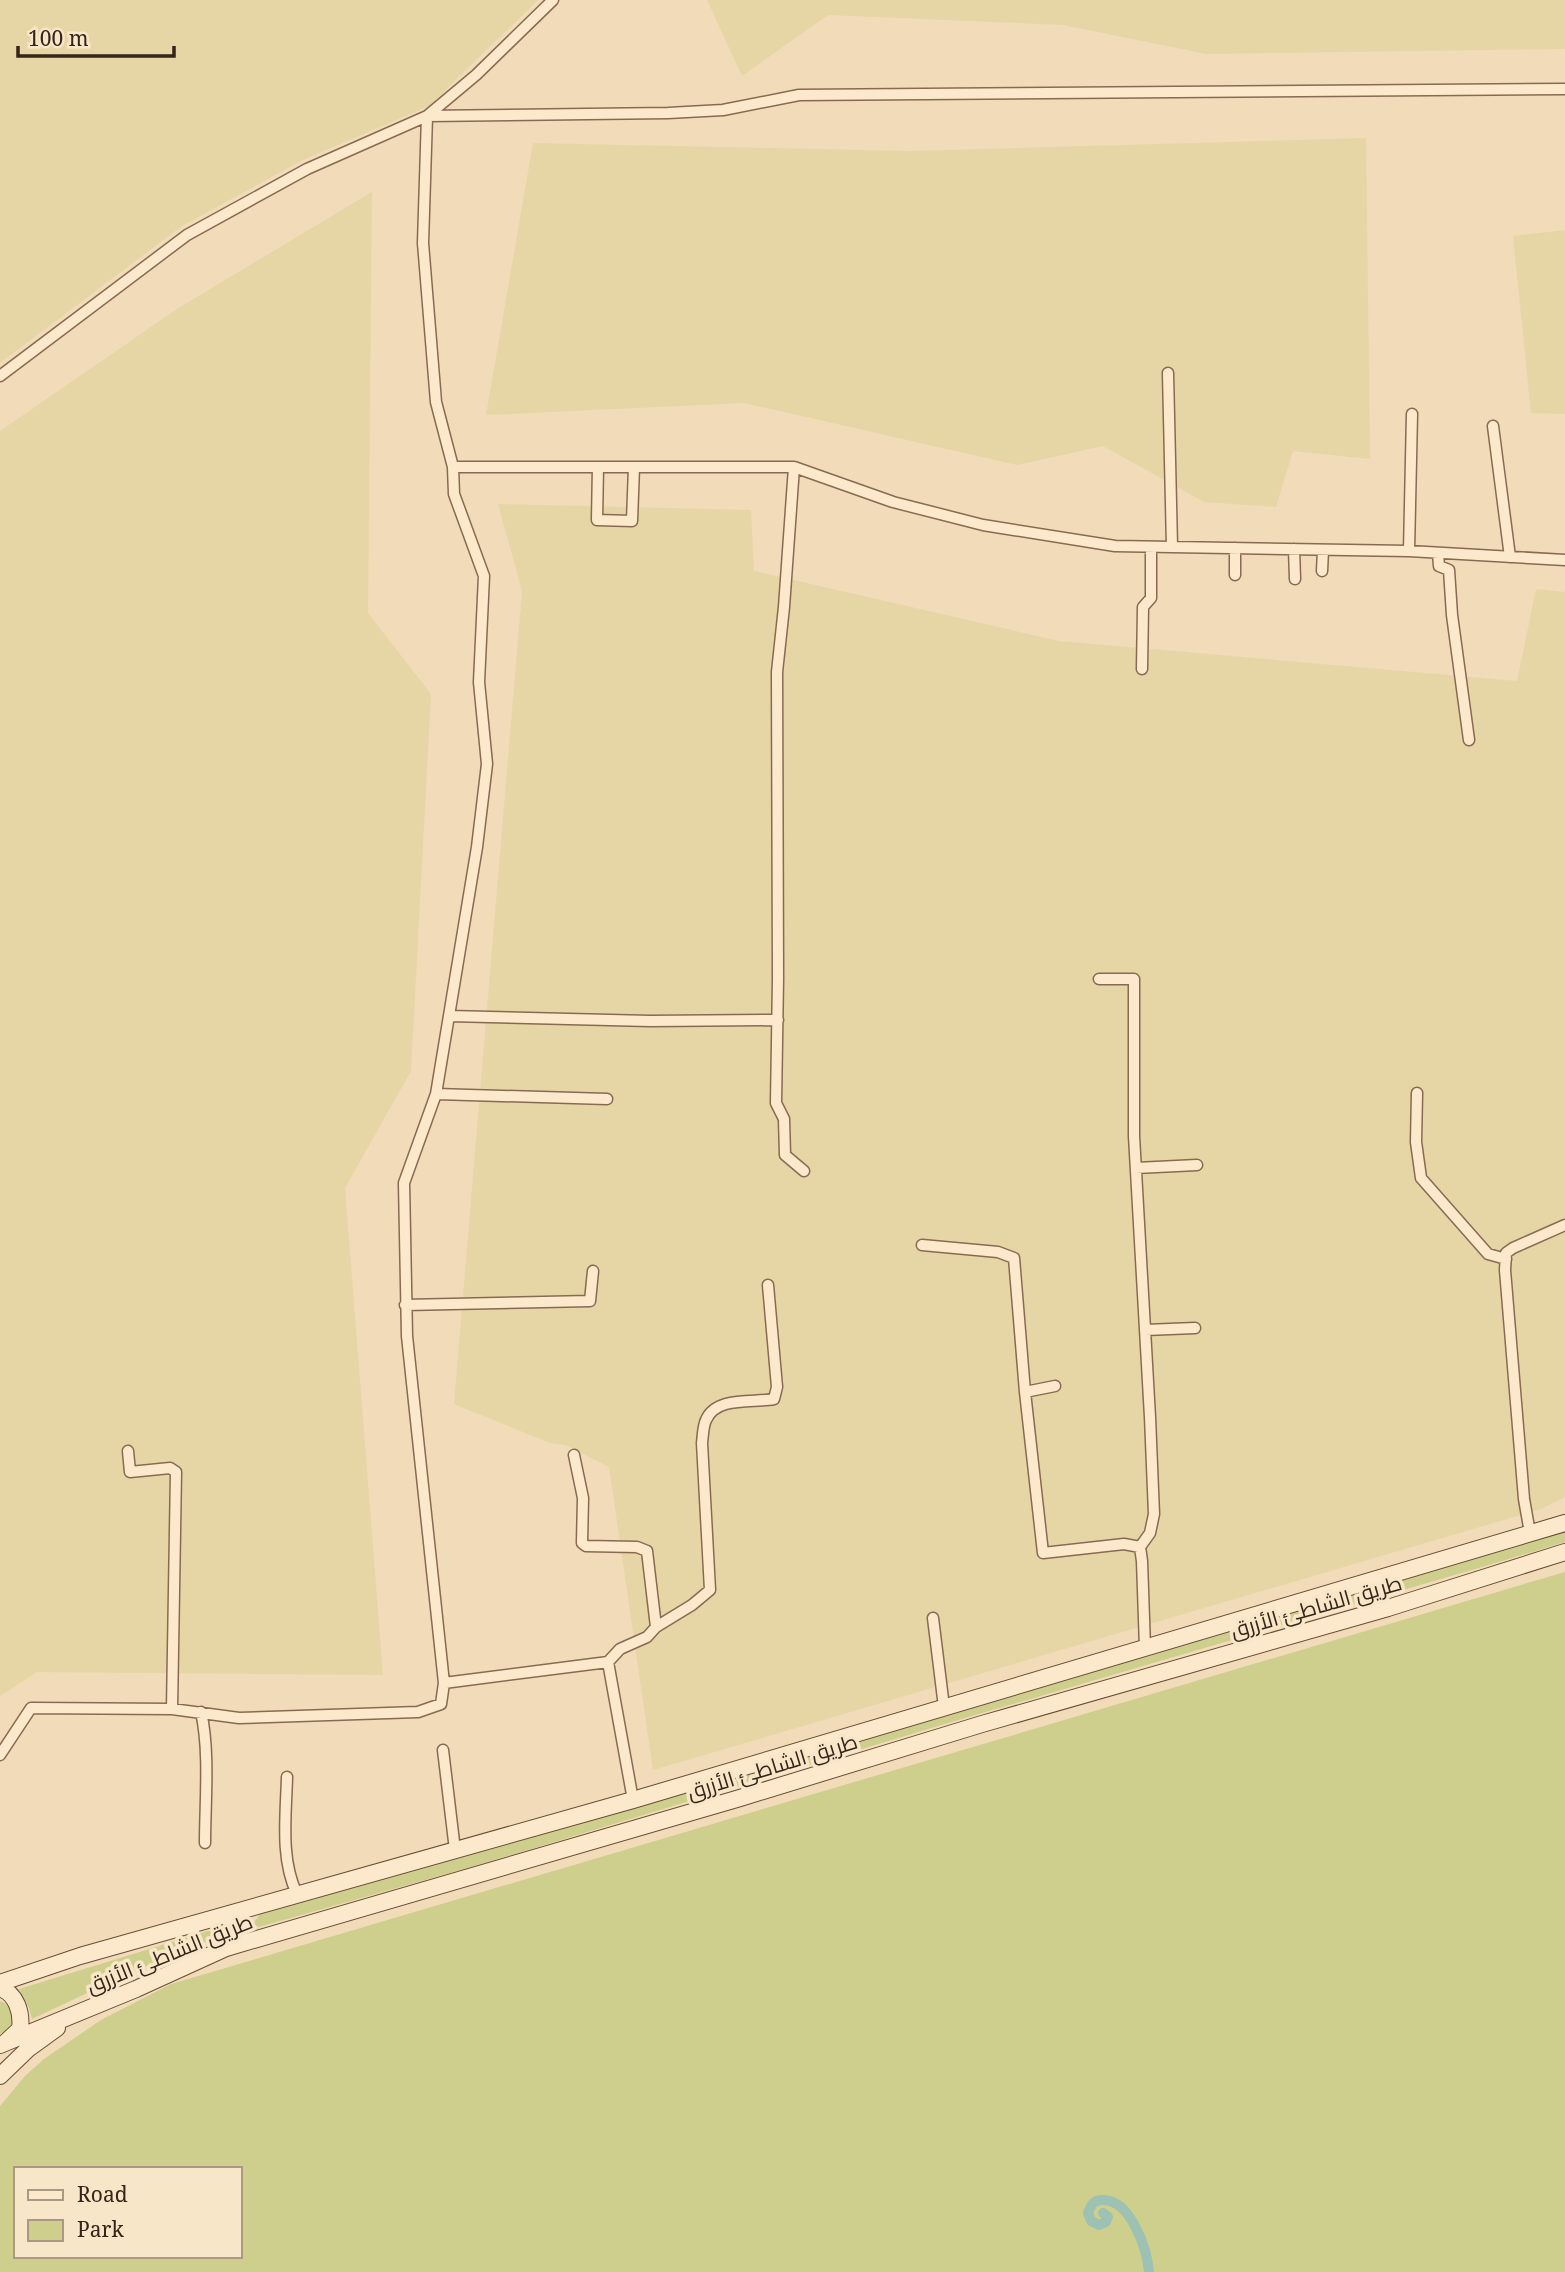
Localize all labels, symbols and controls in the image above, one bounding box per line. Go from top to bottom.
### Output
scale bar [18,14,173,58]
text: 100 m [28,24,89,52]
street label: طريق الشاطئ الأزرق [1227,1568,1405,1644]
street label: طريق الشاطئ الأزرق [683,1727,861,1805]
street label: طريق الشاطئ الأزرق [82,1907,256,1999]
legend [14,2167,242,2258]
text: Road [77,2180,128,2208]
text: Park [77,2215,124,2243]

